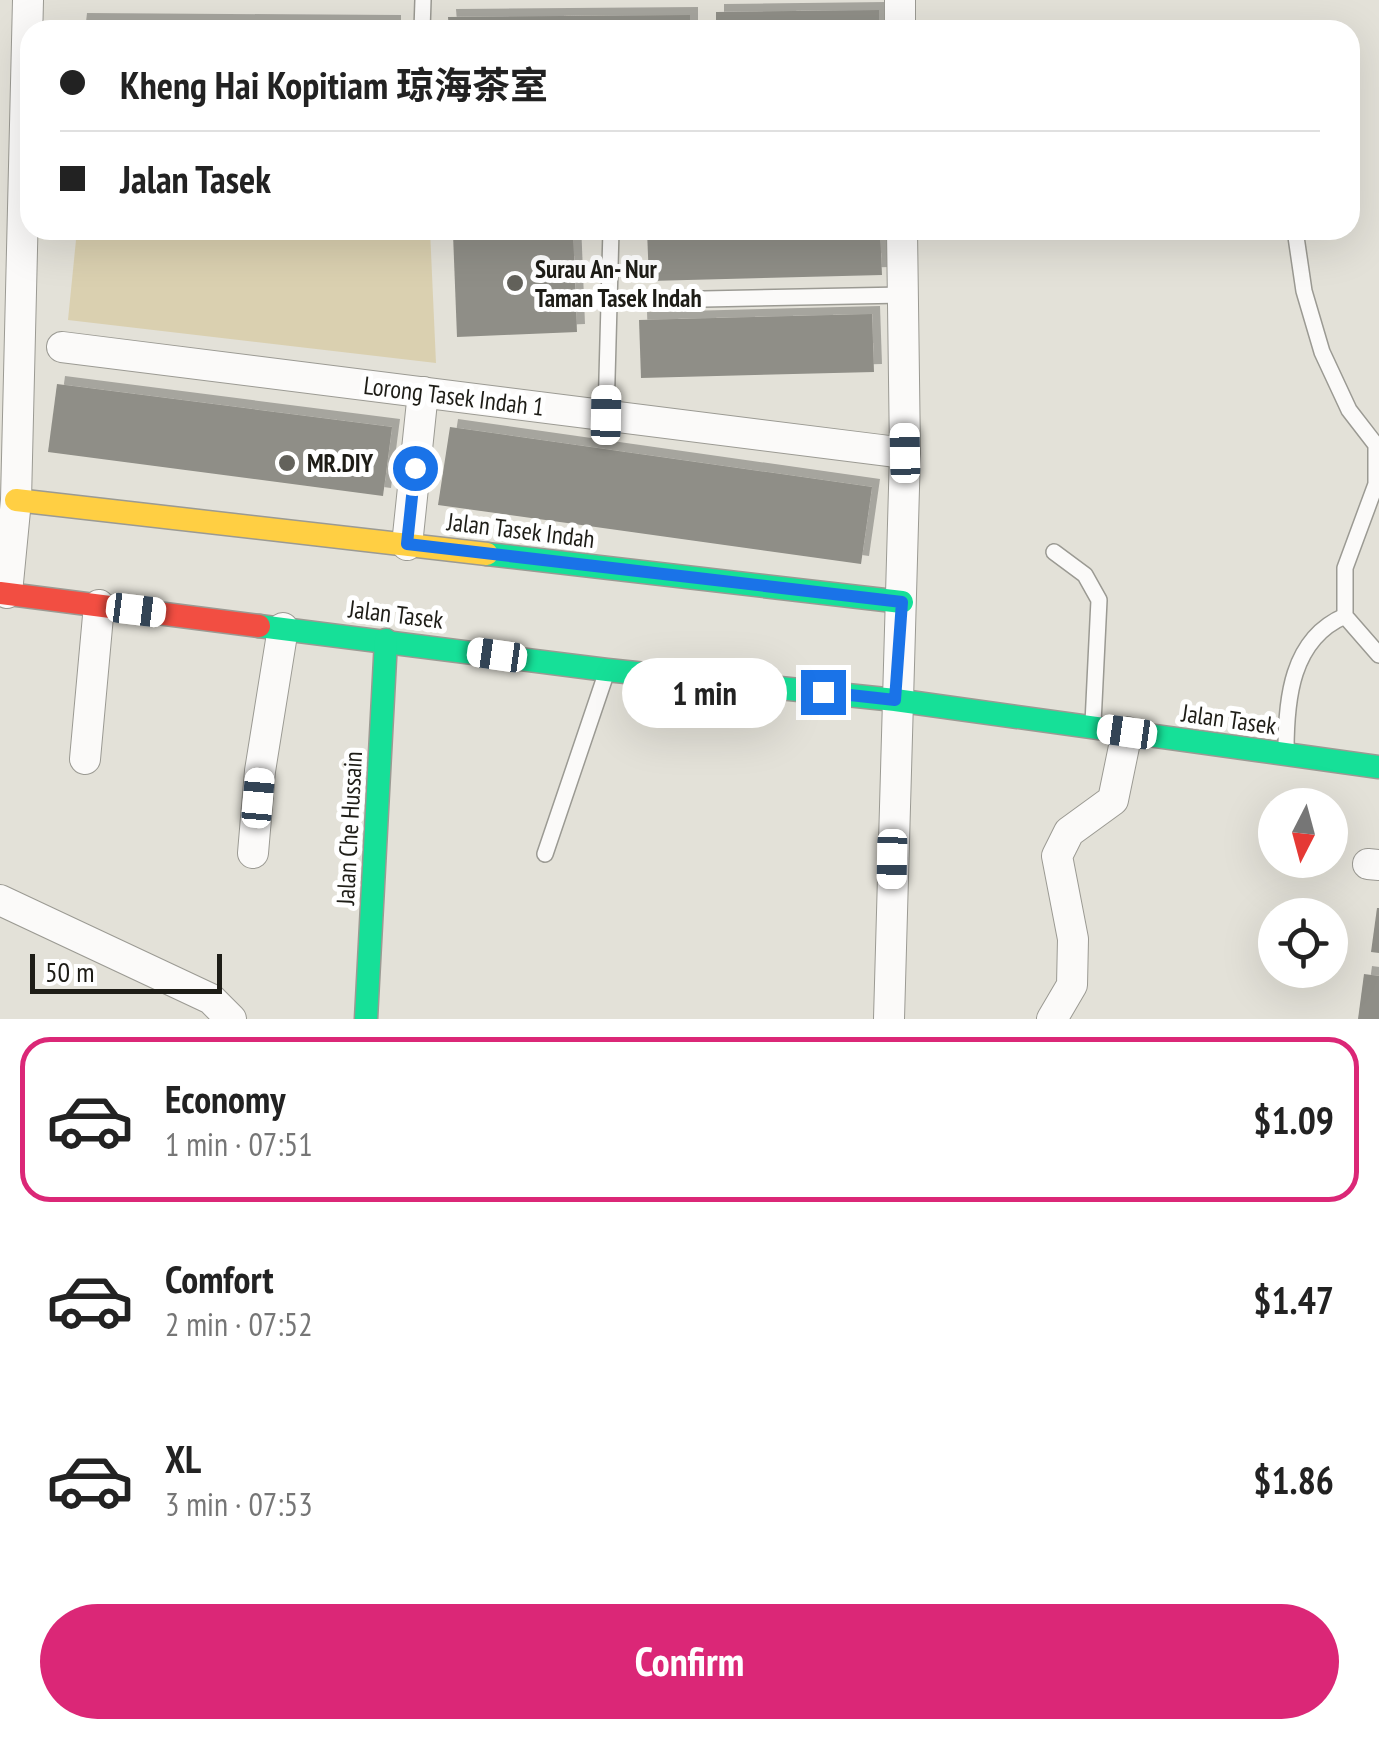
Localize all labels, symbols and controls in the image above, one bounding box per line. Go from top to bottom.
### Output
text: Kheng Hai Kopitiam 琼海茶室 [120,60,548,109]
text: Jalan Tasek [120,154,271,203]
place label: Surau An- Nur Taman Tasek Indah [535,253,702,314]
marker: Surau An- Nur Taman Tasek Indah [504,272,526,294]
street label: Lorong Tasek Indah 1 [362,369,546,423]
car [590,385,622,445]
car [889,423,921,483]
route start [393,446,438,491]
place label: MR.DIY [307,447,374,479]
marker: MR.DIY [276,452,298,474]
street label: Jalan Tasek Indah [444,505,597,555]
car [104,591,168,629]
street label: Jalan Tasek [346,592,445,636]
car [465,636,529,674]
callout: 1 min [623,657,788,727]
route end [801,670,846,715]
text: 1 min [672,672,737,714]
street label: Jalan Tasek [1179,696,1279,741]
car [1095,713,1159,751]
street label: Jalan Che Hussain [329,750,369,907]
car [240,767,276,829]
north arrow [1258,788,1348,878]
map controls [1258,788,1348,988]
car [876,829,908,889]
button: locate [1258,898,1348,988]
scale bar [30,949,222,994]
text: 50 m [45,953,94,990]
text: Economy [165,1074,285,1123]
icon: car [45,1075,135,1165]
text: $1.09 [1253,1095,1334,1144]
text: 1 min · 07:51 [165,1123,313,1165]
text: Comfort [165,1254,274,1303]
icon: car [45,1255,135,1345]
text: $1.47 [1253,1275,1334,1324]
text: 2 min · 07:52 [165,1303,313,1345]
text: XL [165,1434,201,1483]
icon: car [45,1435,135,1525]
text: $1.86 [1253,1455,1334,1504]
text: 3 min · 07:53 [165,1483,313,1525]
button: Confirm [40,1604,1339,1719]

